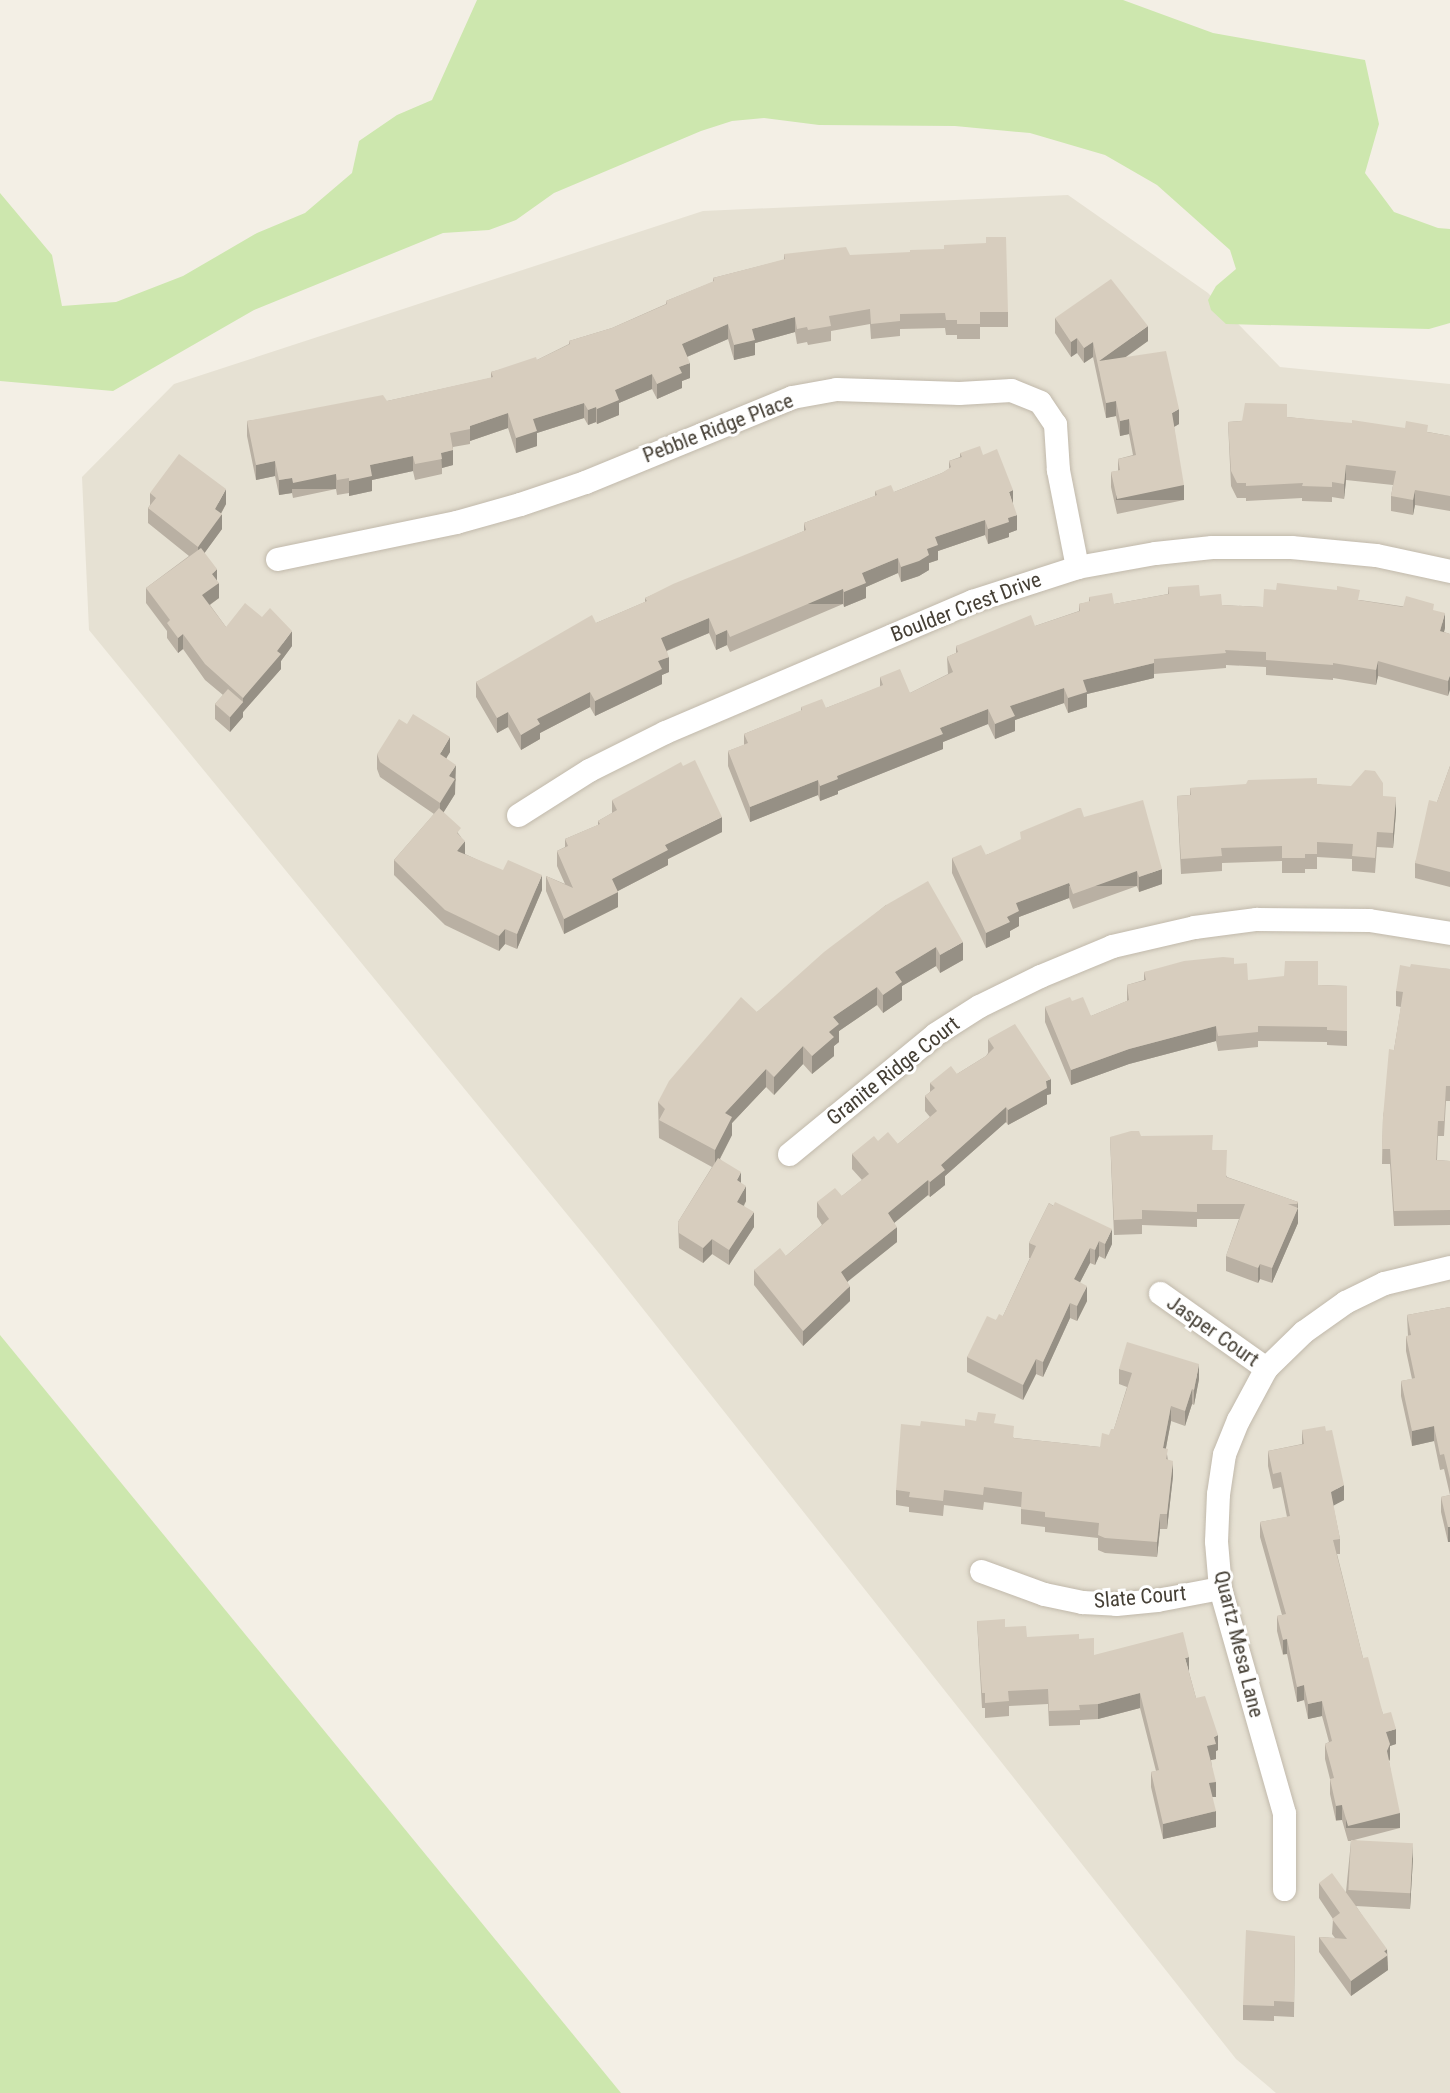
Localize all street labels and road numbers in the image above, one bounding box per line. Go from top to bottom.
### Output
street label: Pebble Ridge Place [639,388,797,468]
street label: Boulder Crest Drive [887,567,1045,647]
street label: Granite Ridge Court [822,1011,964,1131]
street label: Jasper Court [1162,1290,1264,1372]
street label: Quartz Mesa Lane [1209,1568,1269,1720]
street label: Slate Court [1093,1580,1187,1614]

